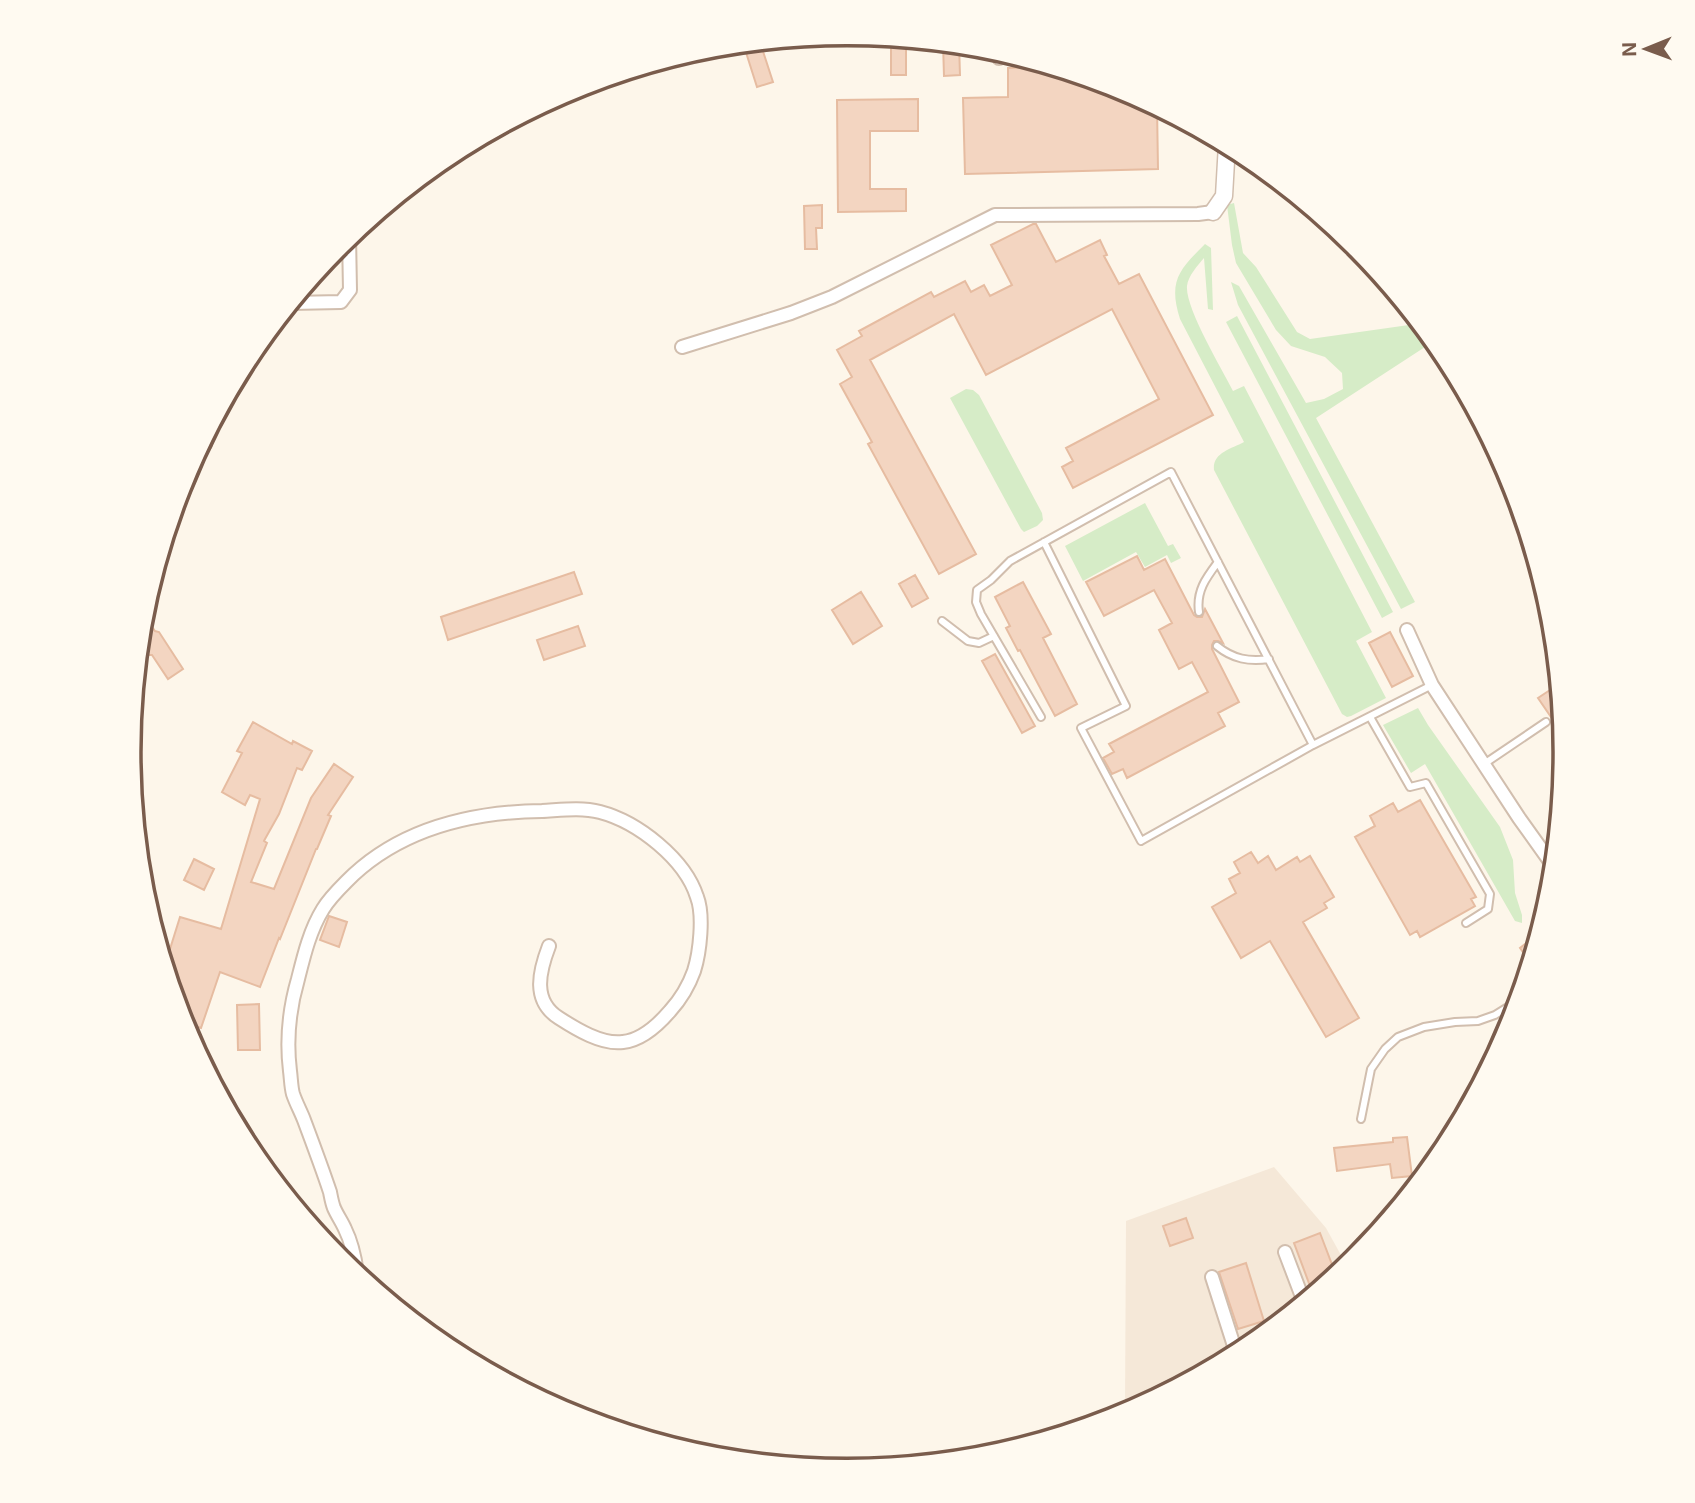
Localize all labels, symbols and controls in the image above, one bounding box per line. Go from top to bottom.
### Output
north arrow [1611,14,1681,84]
text: N [1618,42,1641,57]

